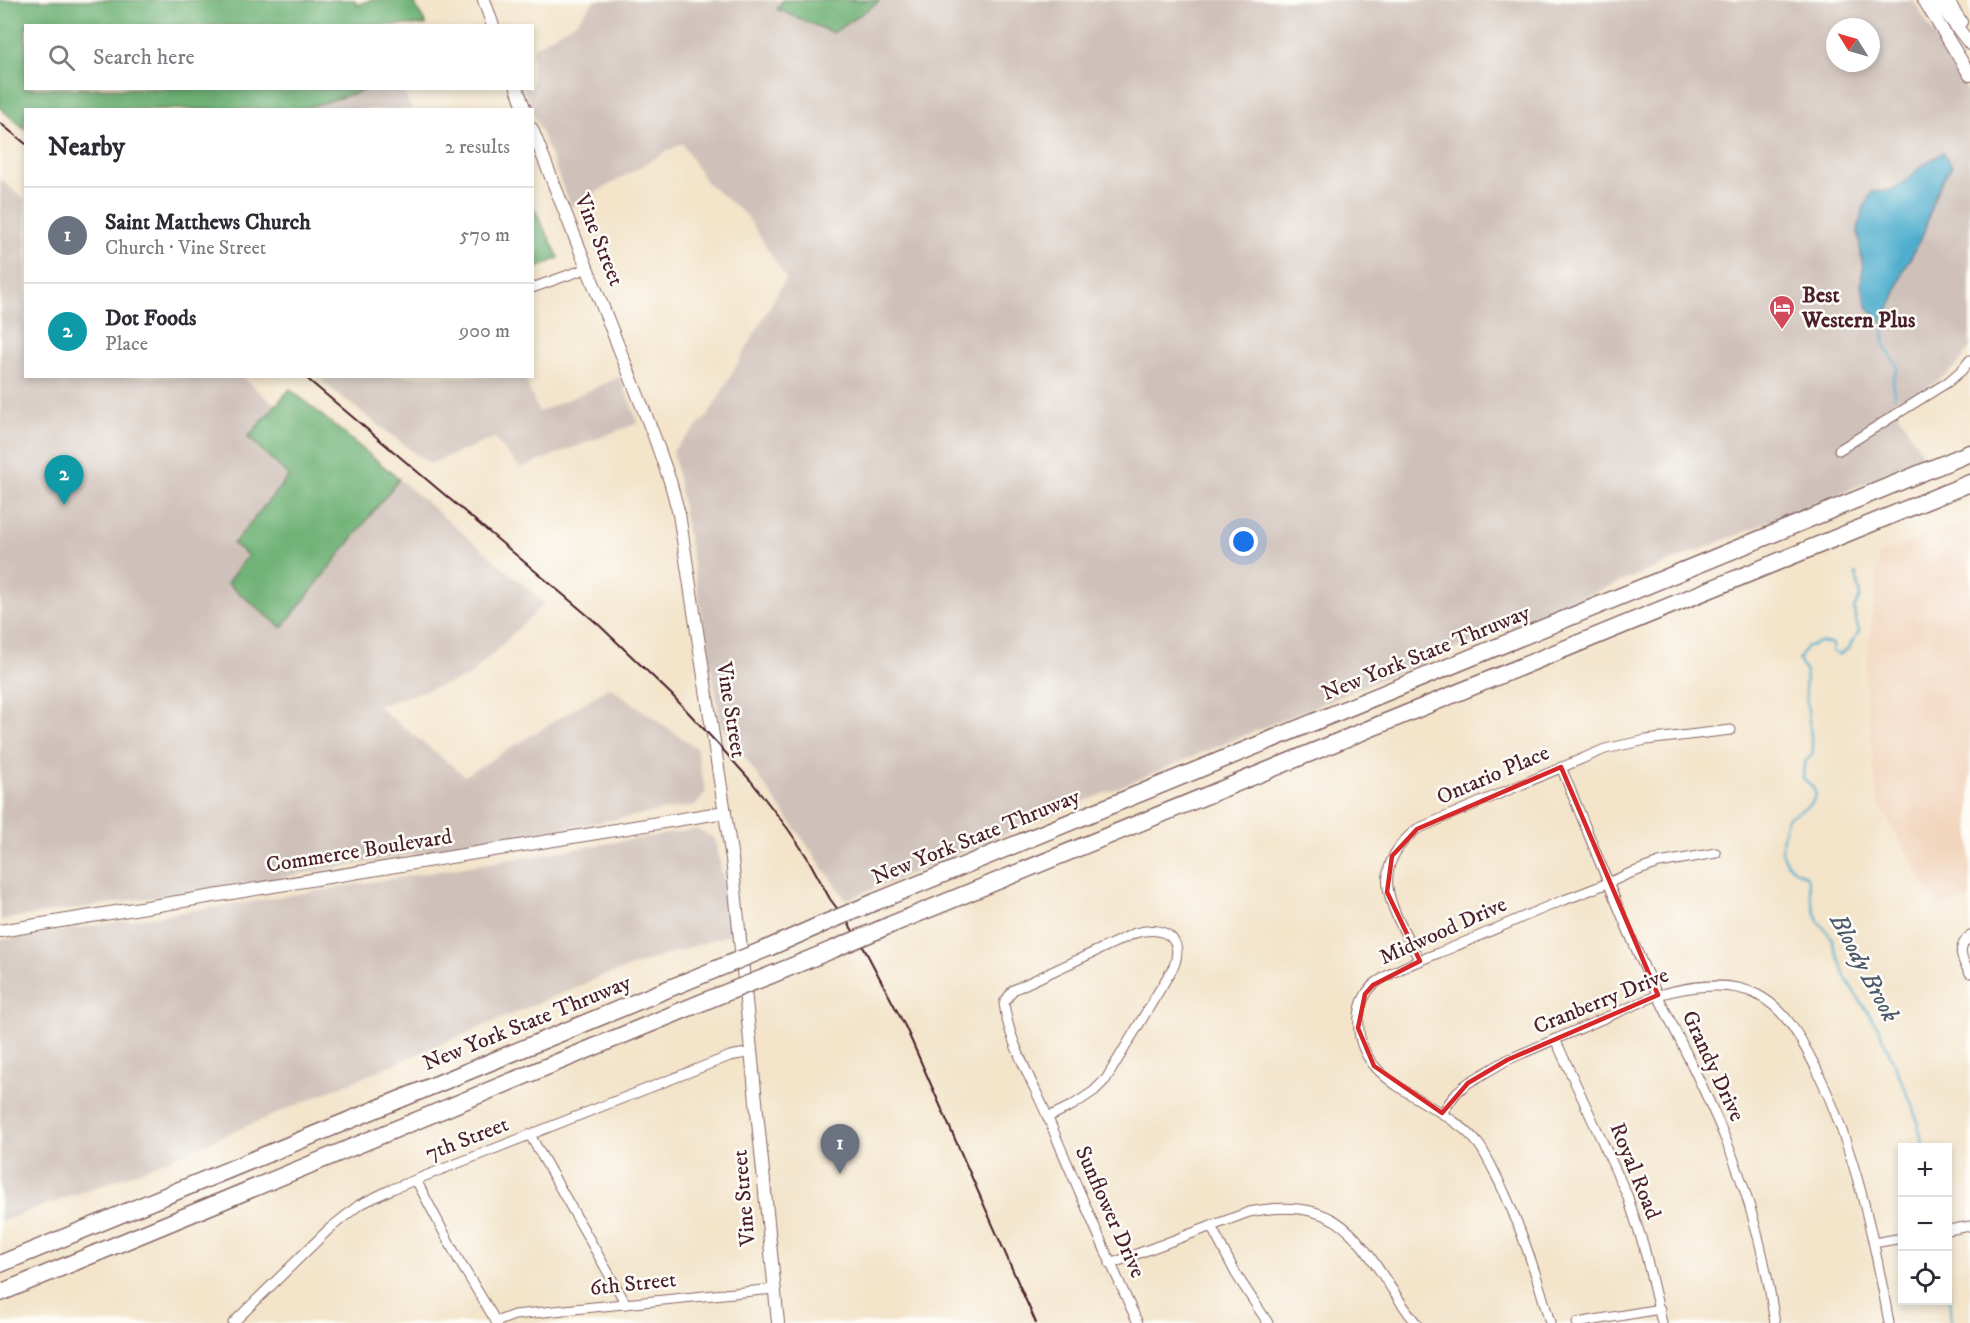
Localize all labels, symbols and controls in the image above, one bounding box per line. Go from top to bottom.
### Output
north arrow [1826,18,1880,72]
search box [24,24,534,90]
icon: search [45,41,78,74]
text: Search here [93,44,195,71]
text: Nearby [48,131,125,164]
text: 2 results [445,135,510,160]
street label: Vine Street [568,189,630,290]
text: Saint Matthews Church [105,209,311,236]
text: 1 [64,223,71,248]
text: 570 m [459,223,510,248]
text: Church · Vine Street [105,236,266,261]
place label: Best Western Plus [1801,282,1916,334]
hotel icon: Best Western Plus [1767,293,1797,331]
text: Dot Foods [105,305,196,332]
text: 2 [63,319,72,344]
text: 900 m [459,319,510,344]
text: Place [105,332,148,357]
pin: 2 [44,456,84,505]
your location [1229,527,1258,556]
street label: New York State Thruway [1318,599,1534,707]
street label: Vine Street [710,659,752,760]
street label: Ontario Place [1433,739,1553,811]
street label: New York State Thruway [868,783,1084,891]
street label: Commerce Boulevard [264,823,454,879]
street label: Midwood Drive [1375,891,1511,971]
water label: Bloody Brook [1822,908,1905,1027]
street label: Cranberry Drive [1529,962,1673,1040]
street label: New York State Thruway [419,969,635,1077]
street label: Grandy Drive [1676,1006,1750,1126]
street label: 7th Street [422,1111,512,1167]
street label: Royal Road [1603,1119,1667,1223]
pin: 1 [820,1124,860,1174]
street label: Sunflower Drive [1069,1142,1151,1282]
map controls [1898,1143,1952,1305]
button: + [1898,1143,1952,1197]
street label: Vine Street [726,1149,762,1248]
button: − [1898,1197,1952,1251]
button: locate [1898,1251,1952,1305]
street label: 6th Street [588,1266,678,1302]

